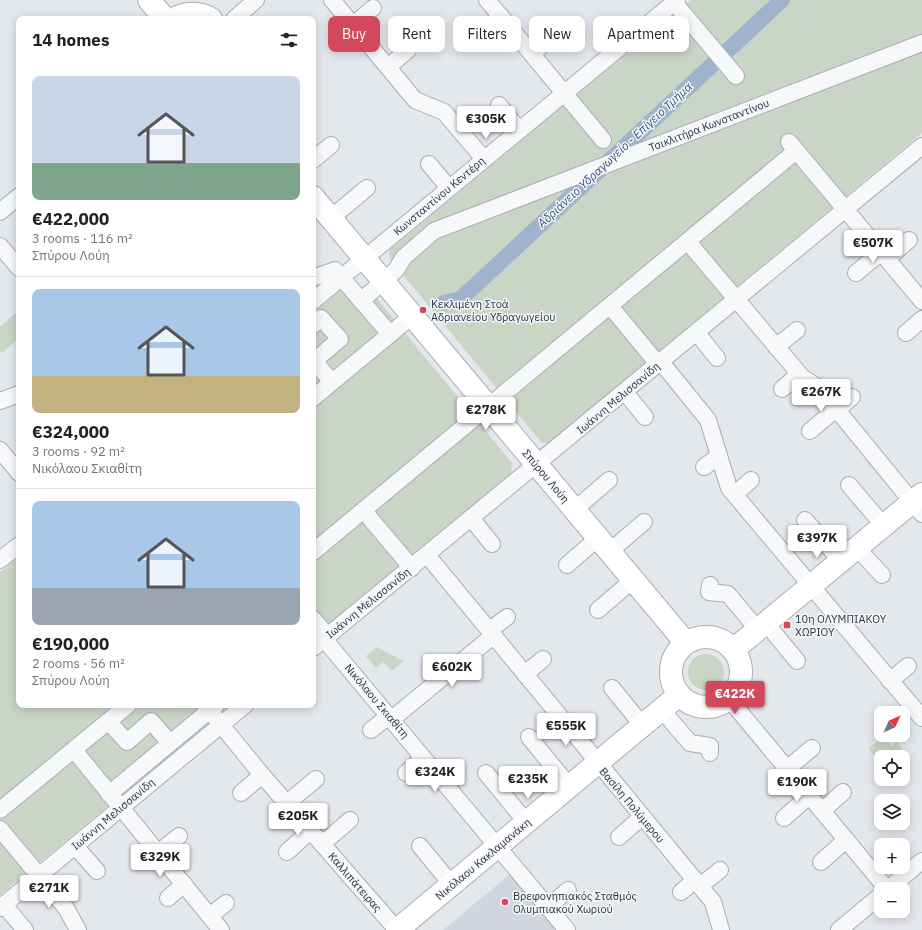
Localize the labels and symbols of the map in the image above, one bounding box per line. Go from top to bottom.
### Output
water label: Αδριάνειο Υδραγωγείο - Επίγειο Τμήμα [533,79,695,231]
street label: Τσικλιτήρα Κωνσταντίνου [647,96,771,154]
pin: €305K [458,106,514,140]
street label: Κωνσταντίνου Κεντέρη [390,154,488,238]
pin: €507K [845,230,901,264]
place label: Κεκλιμένη Στοά Αδριανείου Υδραγωγείου [431,297,556,324]
marker: Κεκλιμένη Στοά Αδριανείου Υδραγωγείου [418,305,428,315]
street label: Ιωάννη Μελισσανίδη [574,359,662,437]
pin: €267K [793,379,849,413]
pin: €278K [458,397,514,431]
street label: Σπύρου Λούη [519,446,573,506]
pin: €397K [789,525,845,559]
street label: Ιωάννη Μελισσανίδη [323,565,413,641]
place label: 10η ΟΛΥΜΠΙΑΚΟΥ ΧΩΡΙΟΥ [795,612,887,639]
marker: 10η ΟΛΥΜΠΙΑΚΟΥ ΧΩΡΙΟΥ [782,620,792,630]
pin: €602K [424,654,480,688]
street label: Νικόλαου Σκιαθίτη [342,661,412,741]
pin: €422K [707,681,763,715]
north arrow [874,706,910,742]
pin: €555K [538,713,594,747]
pin: €324K [407,759,463,793]
street label: Βασίλη Πολύμερου [596,764,668,846]
pin: €235K [500,766,556,800]
pin: €190K [769,769,825,803]
street label: Ιωάννη Μελισσανίδη [69,775,157,853]
pin: €205K [270,803,326,837]
street label: Νικόλαου Κακλαμανάκη [432,815,534,903]
pin: €329K [132,844,188,878]
street label: Καλλιπάτειρας [325,849,385,915]
pin: €271K [21,875,77,909]
place label: Βρεφονηπιακός Σταθμός Ολυμπιακού Χωριού [513,889,637,916]
marker: Βρεφονηπιακός Σταθμός Ολυμπιακού Χωριού [500,897,510,907]

